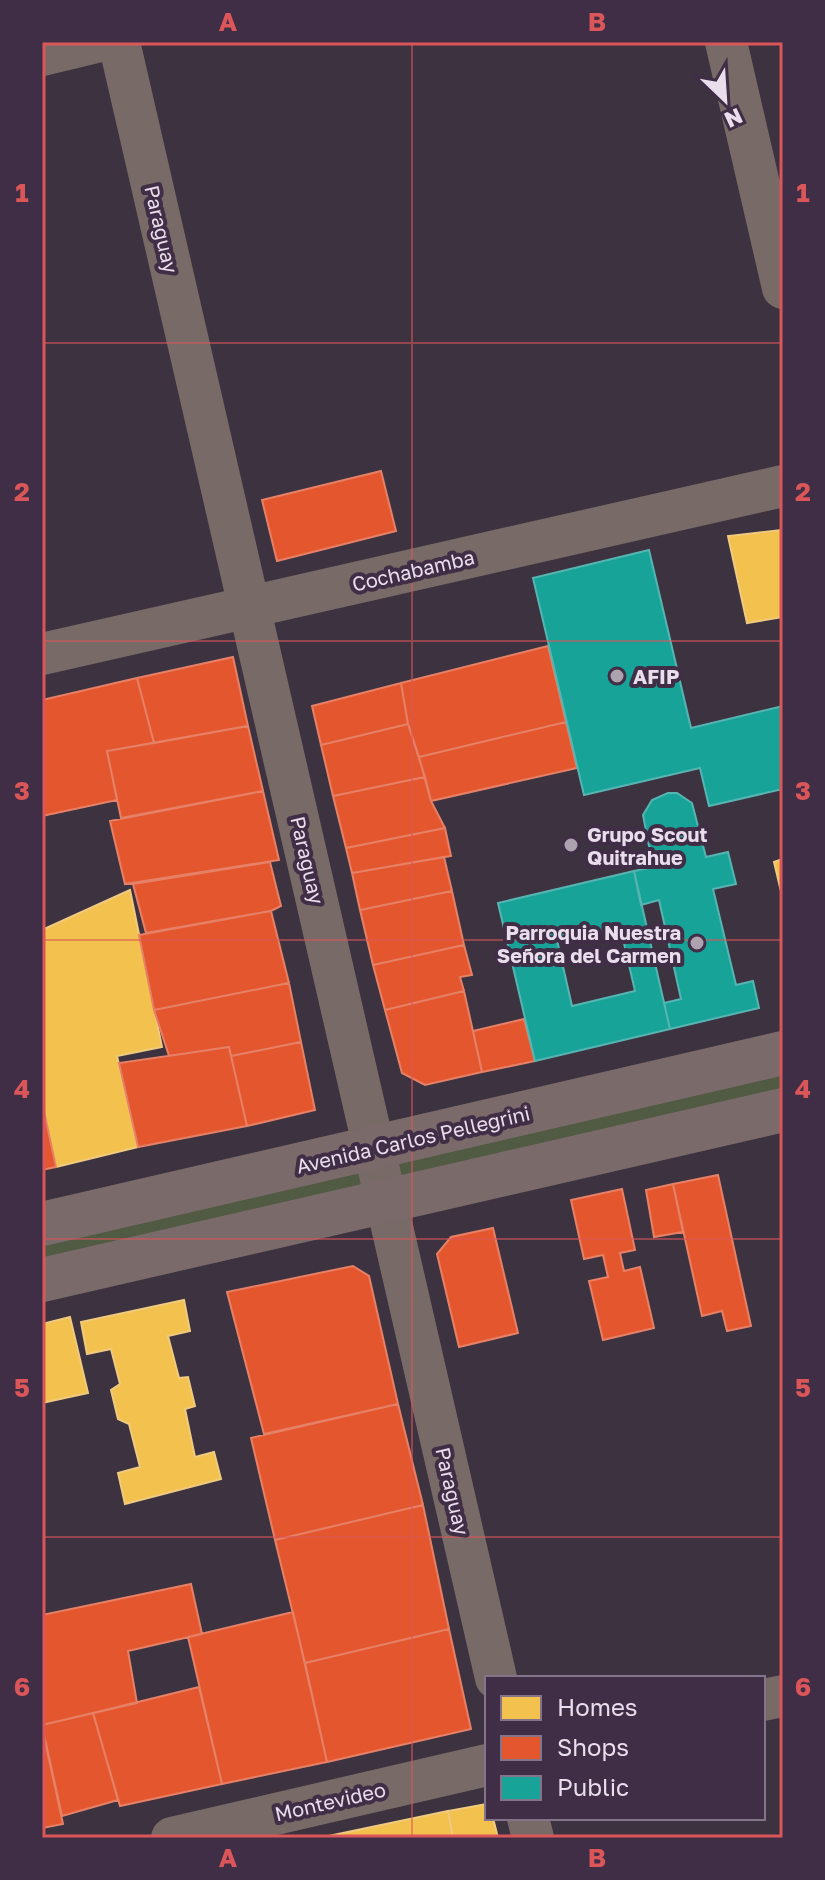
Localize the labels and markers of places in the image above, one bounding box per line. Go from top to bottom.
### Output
place label: AFIP [633,664,679,688]
marker: AFIP [608,667,626,685]
place label: Grupo Scout Quitrahue [587,822,708,869]
marker: Grupo Scout Quitrahue [562,836,580,854]
place label: Parroquia Nuestra Señora del Carmen [497,920,681,967]
marker: Parroquia Nuestra Señora del Carmen [688,934,706,952]

